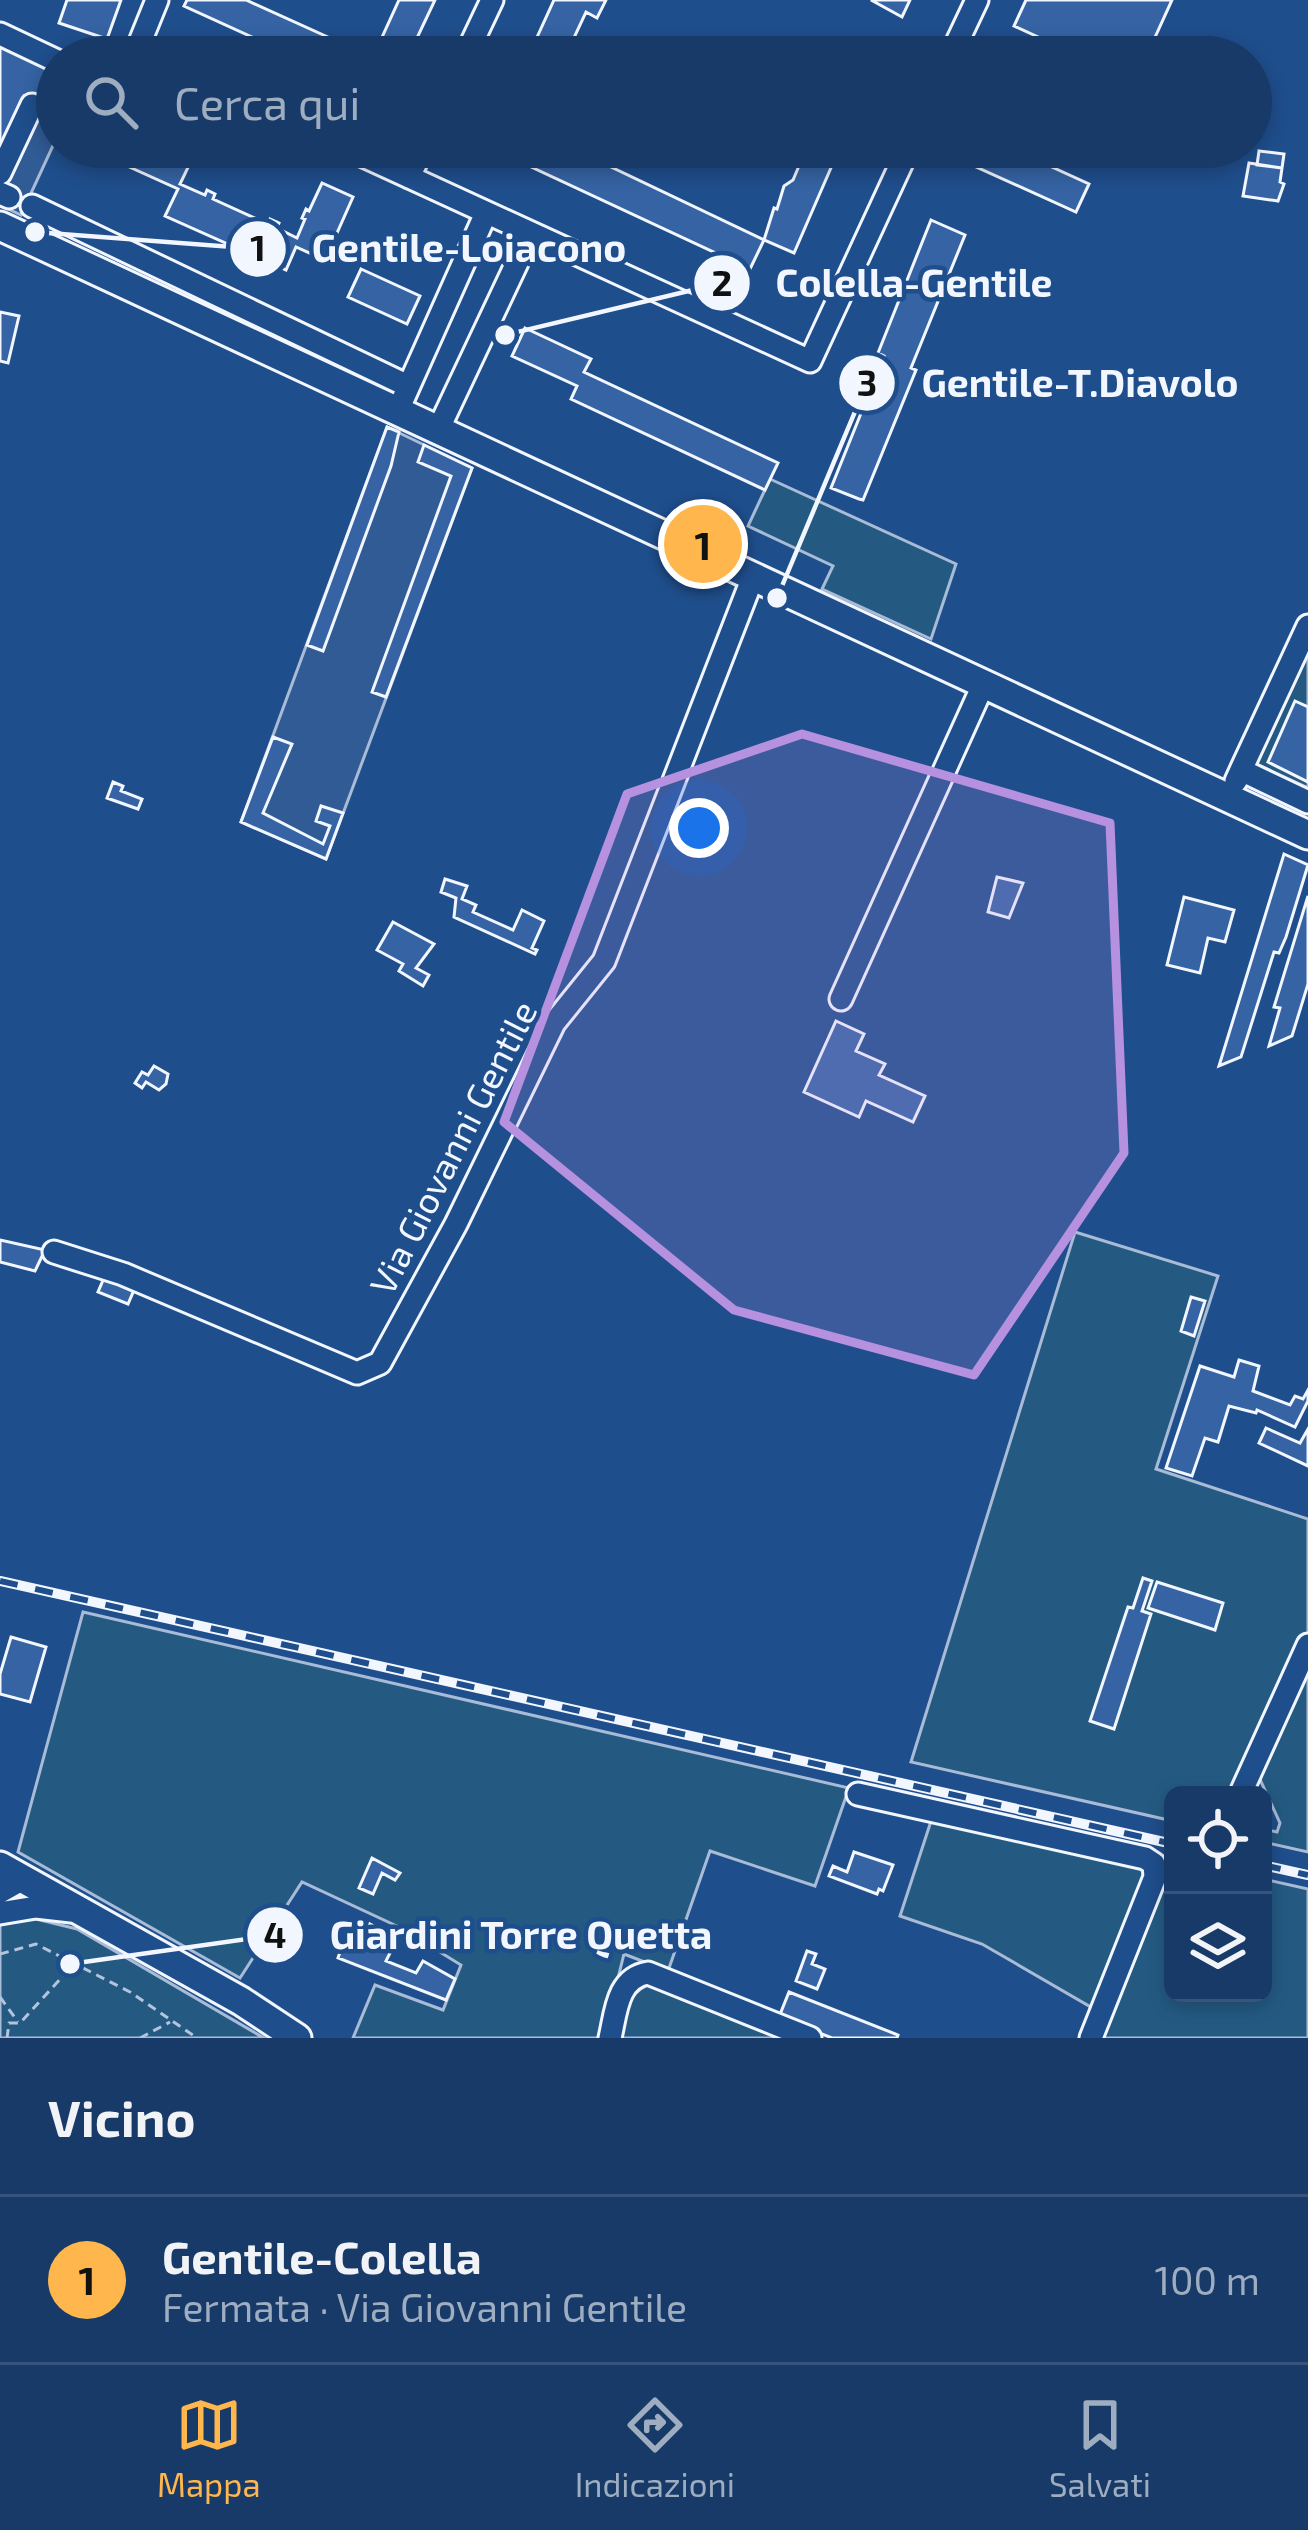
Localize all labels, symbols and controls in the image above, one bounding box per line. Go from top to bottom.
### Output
search box [36,36,1272,168]
icon: search [78,69,144,135]
text: Cerca qui [174,75,360,129]
callout: Gentile-Loiacono [228,211,650,286]
text: Gentile-Loiacono [312,223,626,270]
text: 1 [250,225,266,268]
callout: Colella-Gentile [692,246,1077,321]
text: Colella-Gentile [776,258,1052,305]
text: 2 [712,260,732,303]
callout: Gentile-T.Diavolo [837,346,1262,421]
text: Gentile-T.Diavolo [921,358,1239,405]
text: 3 [857,360,877,403]
pin: 1 [664,499,742,589]
your location [669,798,729,858]
street label: Via Giovanni Gentile [359,993,545,1301]
map controls [1164,1786,1272,2002]
button: locate [1164,1786,1272,1894]
button: layers [1164,1894,1272,2002]
callout: Giardini Torre Quetta [245,1898,737,1973]
text: Giardini Torre Quetta [330,1910,712,1959]
text: 4 [264,1912,286,1955]
text: Vicino [48,2086,196,2147]
text: Gentile-Colella [162,2229,482,2283]
text: 1 [79,2256,95,2303]
text: 100 m [1155,2256,1260,2303]
text: Fermata · Via Giovanni Gentile [162,2283,687,2330]
tab: Mappa [157,2392,261,2504]
tab: Indicazioni [575,2392,735,2504]
tab: Salvati [1049,2392,1151,2504]

